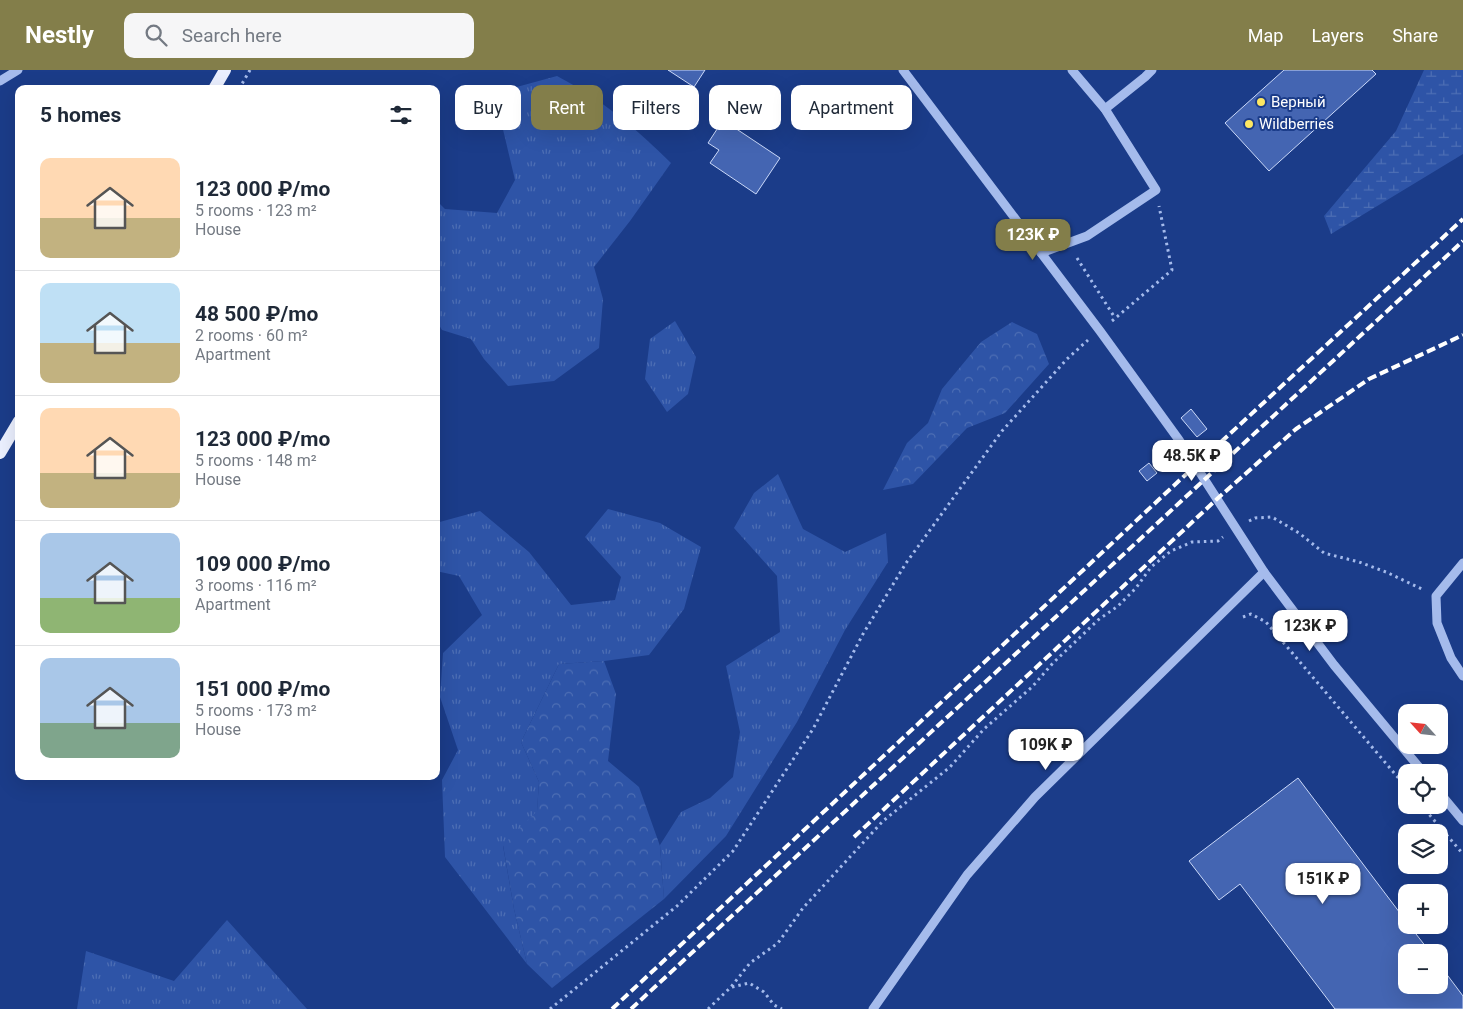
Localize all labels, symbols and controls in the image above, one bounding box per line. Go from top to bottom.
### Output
search box [124,13,474,58]
text: Nestly [25,21,94,49]
icon: search [142,21,170,49]
text: Search here [182,24,282,47]
text: Map [1248,25,1283,46]
text: Layers [1311,25,1364,46]
text: Share [1392,25,1438,46]
chip: Buy [455,85,521,130]
chip: Rent [531,85,603,130]
chip: Filters [613,85,699,130]
chip: New [709,85,781,130]
chip: Apartment [791,85,912,130]
place label: Верный [1271,93,1326,111]
marker: Верный [1255,96,1267,108]
icon: filters [387,101,415,129]
text: 5 homes [40,103,121,127]
place label: Wildberries [1259,115,1334,133]
marker: Wildberries [1243,118,1255,130]
text: 123 000 ₽/mo [195,177,330,201]
icon: home [80,178,140,238]
text: 5 rooms · 123 m² [195,201,317,220]
pin: 123K ₽ [992,218,1074,261]
text: House [195,220,241,239]
text: 123K ₽ [1007,225,1059,244]
text: 48 500 ₽/mo [195,302,318,326]
icon: home [80,303,140,363]
text: 2 rooms · 60 m² [195,326,308,345]
text: Apartment [195,345,271,364]
text: 123 000 ₽/mo [195,427,330,451]
icon: home [80,428,140,488]
pin: 48.5K ₽ [1146,440,1238,482]
text: 48.5K ₽ [1163,446,1221,465]
text: 5 rooms · 148 m² [195,451,317,470]
text: House [195,470,241,489]
text: 109 000 ₽/mo [195,552,330,576]
icon: home [80,553,140,613]
text: 3 rooms · 116 m² [195,576,317,595]
text: Apartment [195,595,271,614]
pin: 123K ₽ [1269,610,1351,652]
text: 123K ₽ [1284,616,1336,635]
text: 151 000 ₽/mo [195,677,330,701]
icon: home [80,678,140,738]
text: 5 rooms · 173 m² [195,701,317,720]
north arrow [1398,704,1448,754]
map controls [1398,704,1448,994]
text: House [195,720,241,739]
pin: 109K ₽ [1005,728,1087,771]
text: 109K ₽ [1020,735,1072,754]
button: locate [1398,764,1448,814]
button: layers [1398,824,1448,874]
pin: 151K ₽ [1282,862,1364,905]
text: 151K ₽ [1297,869,1349,888]
button: + [1398,884,1448,934]
button: − [1398,944,1448,994]

